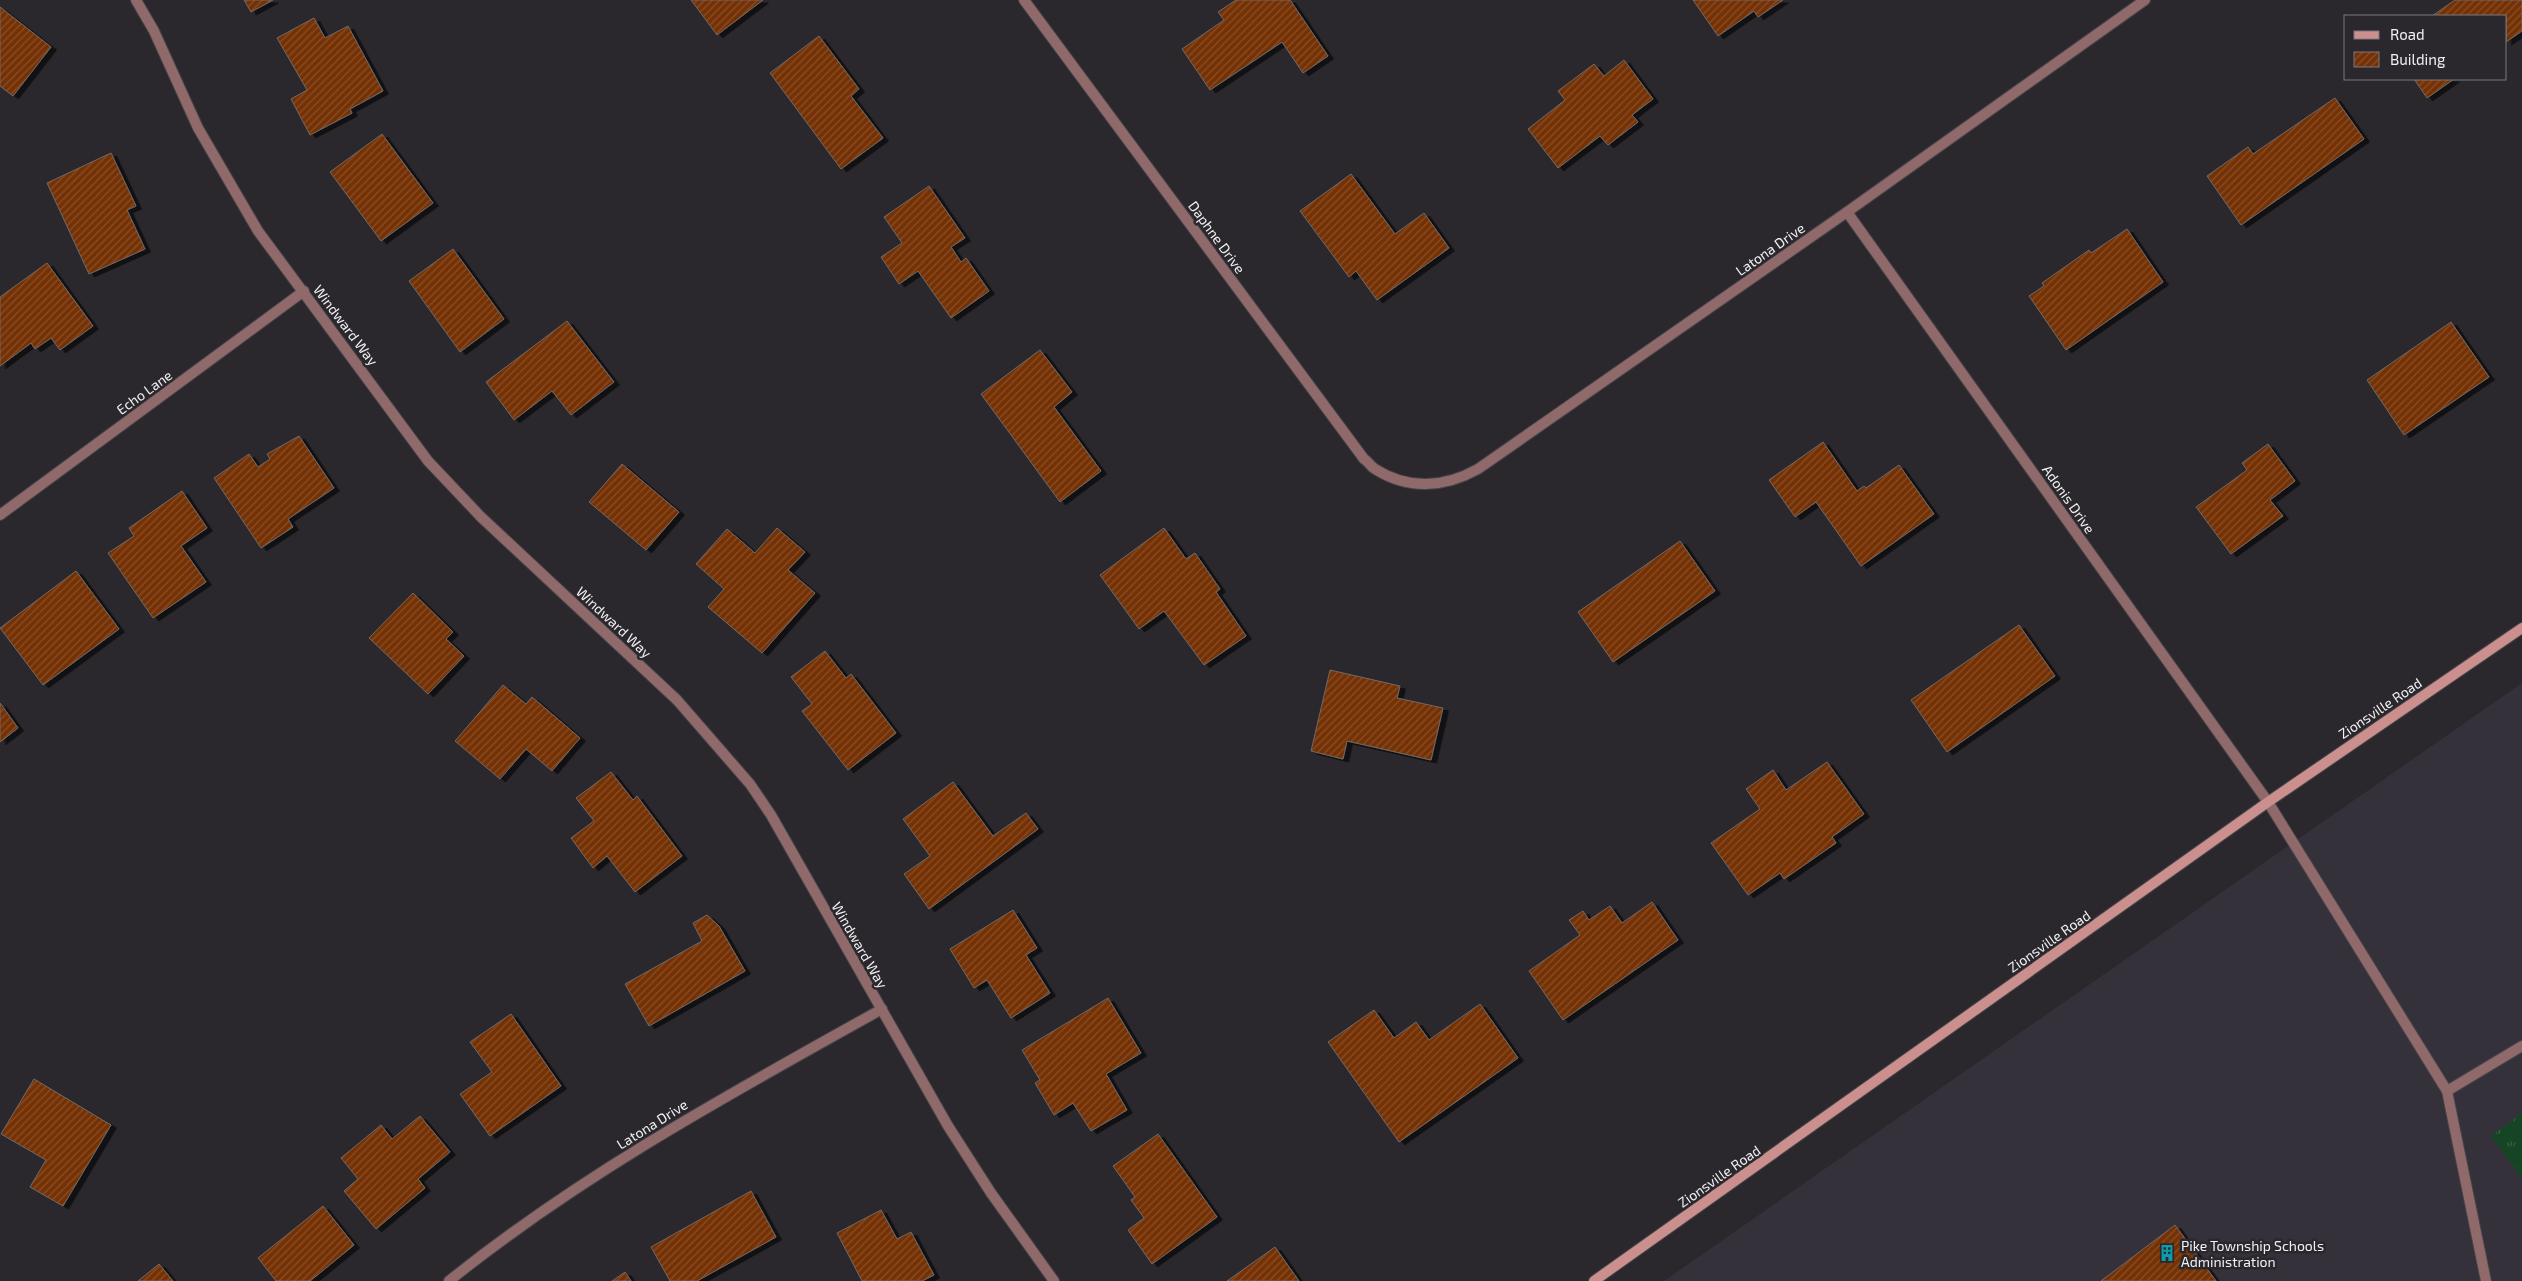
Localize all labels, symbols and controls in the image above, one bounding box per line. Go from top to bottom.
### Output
legend [2344,15,2507,80]
text: Road [2390,25,2425,43]
text: Building [2390,50,2446,68]
street label: Daphne Drive [1185,198,1249,276]
street label: Latona Drive [1732,219,1808,279]
street label: Windward Way [310,281,382,369]
street label: Echo Lane [113,366,175,418]
street label: Adonis Drive [2039,461,2099,537]
street label: Windward Way [573,583,656,662]
street label: Zionsville Road [2335,674,2425,742]
street label: Windward Way [828,899,892,992]
street label: Zionsville Road [2005,906,2093,976]
street label: Latona Drive [613,1095,691,1153]
street label: Zionsville Road [1675,1141,1763,1211]
place label: Pike Township Schools Administration [2181,1237,2324,1270]
building icon: Pike Township Schools Administration [2157,1243,2177,1263]

